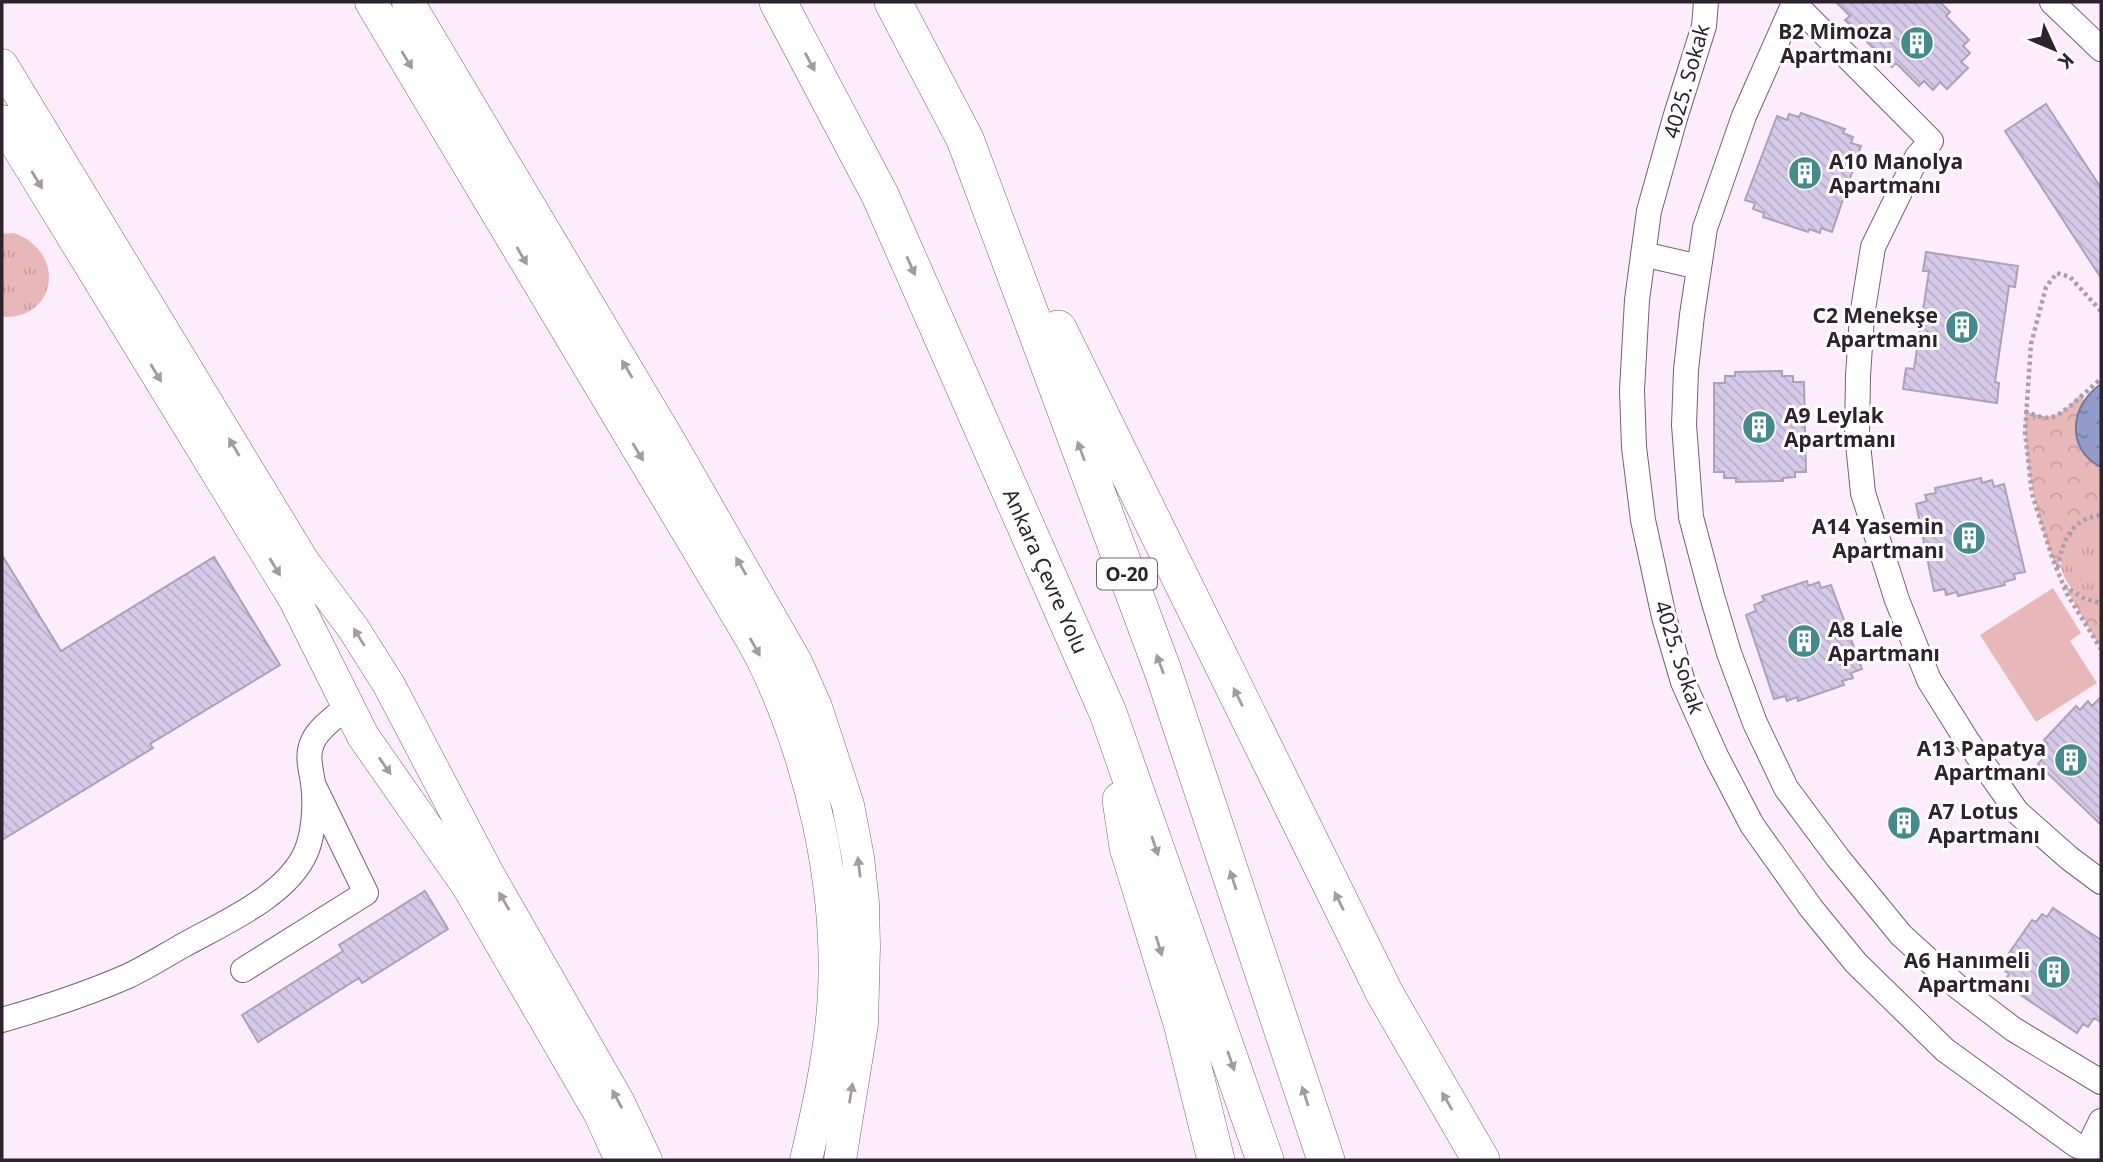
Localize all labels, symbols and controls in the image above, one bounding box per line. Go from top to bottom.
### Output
north arrow [2019,14,2089,84]
place label: B2 Mimoza Apartmanı [1778,17,1892,69]
street label: 4025. Sokak [1656,20,1716,141]
building icon: B2 Mimoza Apartmanı [1898,24,1936,62]
text: K [2052,47,2080,75]
one-way arrow [400,51,413,70]
one-way arrow [804,52,816,72]
place label: A10 Manolya Apartmanı [1829,147,1963,199]
building icon: A10 Manolya Apartmanı [1786,154,1824,192]
one-way arrow [31,170,44,189]
one-way arrow [516,246,528,266]
one-way arrow [906,255,917,276]
place label: C2 Menekşe Apartmanı [1812,301,1938,353]
building icon: C2 Menekşe Apartmanı [1943,308,1981,346]
one-way arrow [620,360,633,379]
one-way arrow [150,364,163,383]
place label: A9 Leylak Apartmanı [1784,401,1896,453]
building icon: A9 Leylak Apartmanı [1740,408,1778,446]
one-way arrow [228,438,241,457]
one-way arrow [1076,440,1087,461]
one-way arrow [632,442,645,461]
street label: Ankara Çevre Yolu [997,484,1095,658]
place label: A14 Yasemin Apartmanı [1812,512,1944,564]
building icon: A14 Yasemin Apartmanı [1950,519,1988,557]
one-way arrow [735,556,747,576]
one-way arrow [269,558,281,577]
road number: O-20 [1097,558,1157,590]
street label: 4025. Sokak [1649,597,1712,718]
place label: A8 Lale Apartmanı [1828,615,1940,667]
building icon: A8 Lale Apartmanı [1785,622,1823,660]
one-way arrow [352,628,365,647]
one-way arrow [749,637,761,657]
one-way arrow [1155,653,1166,674]
one-way arrow [1233,687,1244,707]
place label: A13 Papatya Apartmanı [1917,734,2046,786]
building icon: A13 Papatya Apartmanı [2052,741,2090,779]
one-way arrow [377,757,391,775]
place label: A7 Lotus Apartmanı [1928,797,2040,849]
building icon: A7 Lotus Apartmanı [1885,804,1923,842]
one-way arrow [1150,836,1161,857]
one-way arrow [853,855,864,877]
one-way arrow [1227,869,1238,890]
one-way arrow [1334,891,1345,911]
one-way arrow [497,892,510,911]
one-way arrow [1154,936,1164,957]
place label: A6 Hanımeli Apartmanı [1904,946,2030,998]
building icon: A6 Hanımeli Apartmanı [2035,953,2073,991]
one-way arrow [1226,1050,1237,1071]
one-way arrow [846,1082,857,1104]
one-way arrow [1299,1085,1309,1106]
one-way arrow [611,1088,623,1108]
one-way arrow [1441,1092,1453,1111]

